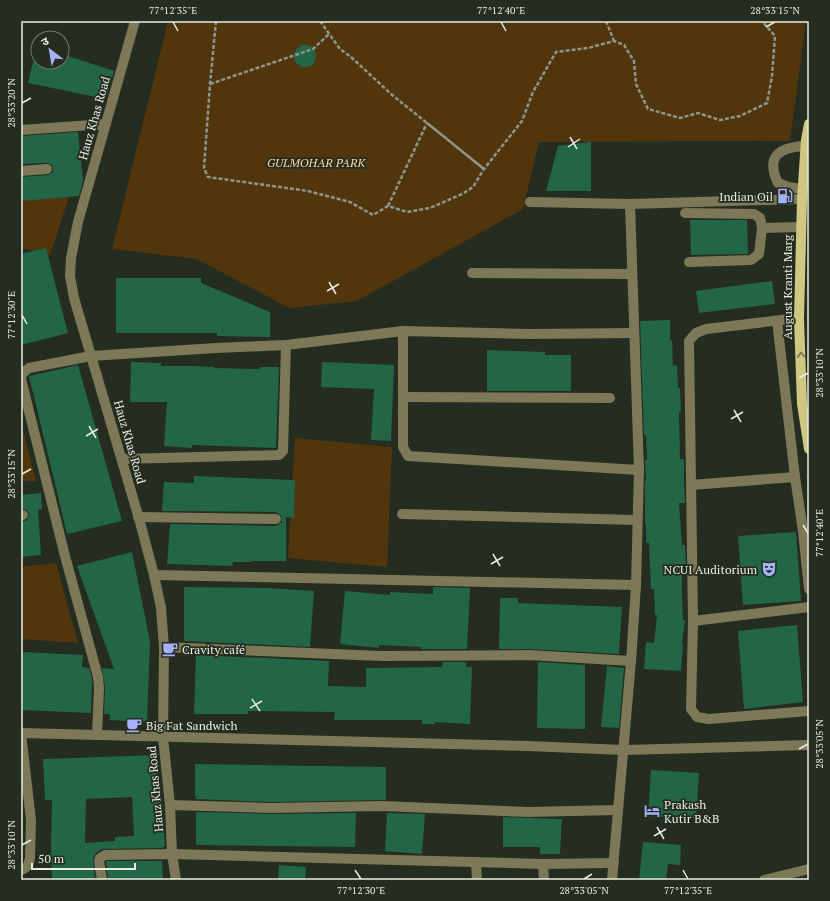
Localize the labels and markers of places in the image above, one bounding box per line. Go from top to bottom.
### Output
fuel station icon: Indian Oil [776,187,794,205]
place label: Indian Oil [719,189,773,204]
theatre icon: NCUI Auditorium [760,560,778,578]
place label: NCUI Auditorium [664,562,758,577]
cafe icon: Cravity café [161,640,179,658]
place label: Cravity café [182,642,245,657]
cafe icon: Big Fat Sandwich [125,716,143,734]
place label: Big Fat Sandwich [146,718,237,733]
place label: Prakash Kutir B&B [664,797,719,826]
hotel icon: Prakash Kutir B&B [643,802,661,820]

